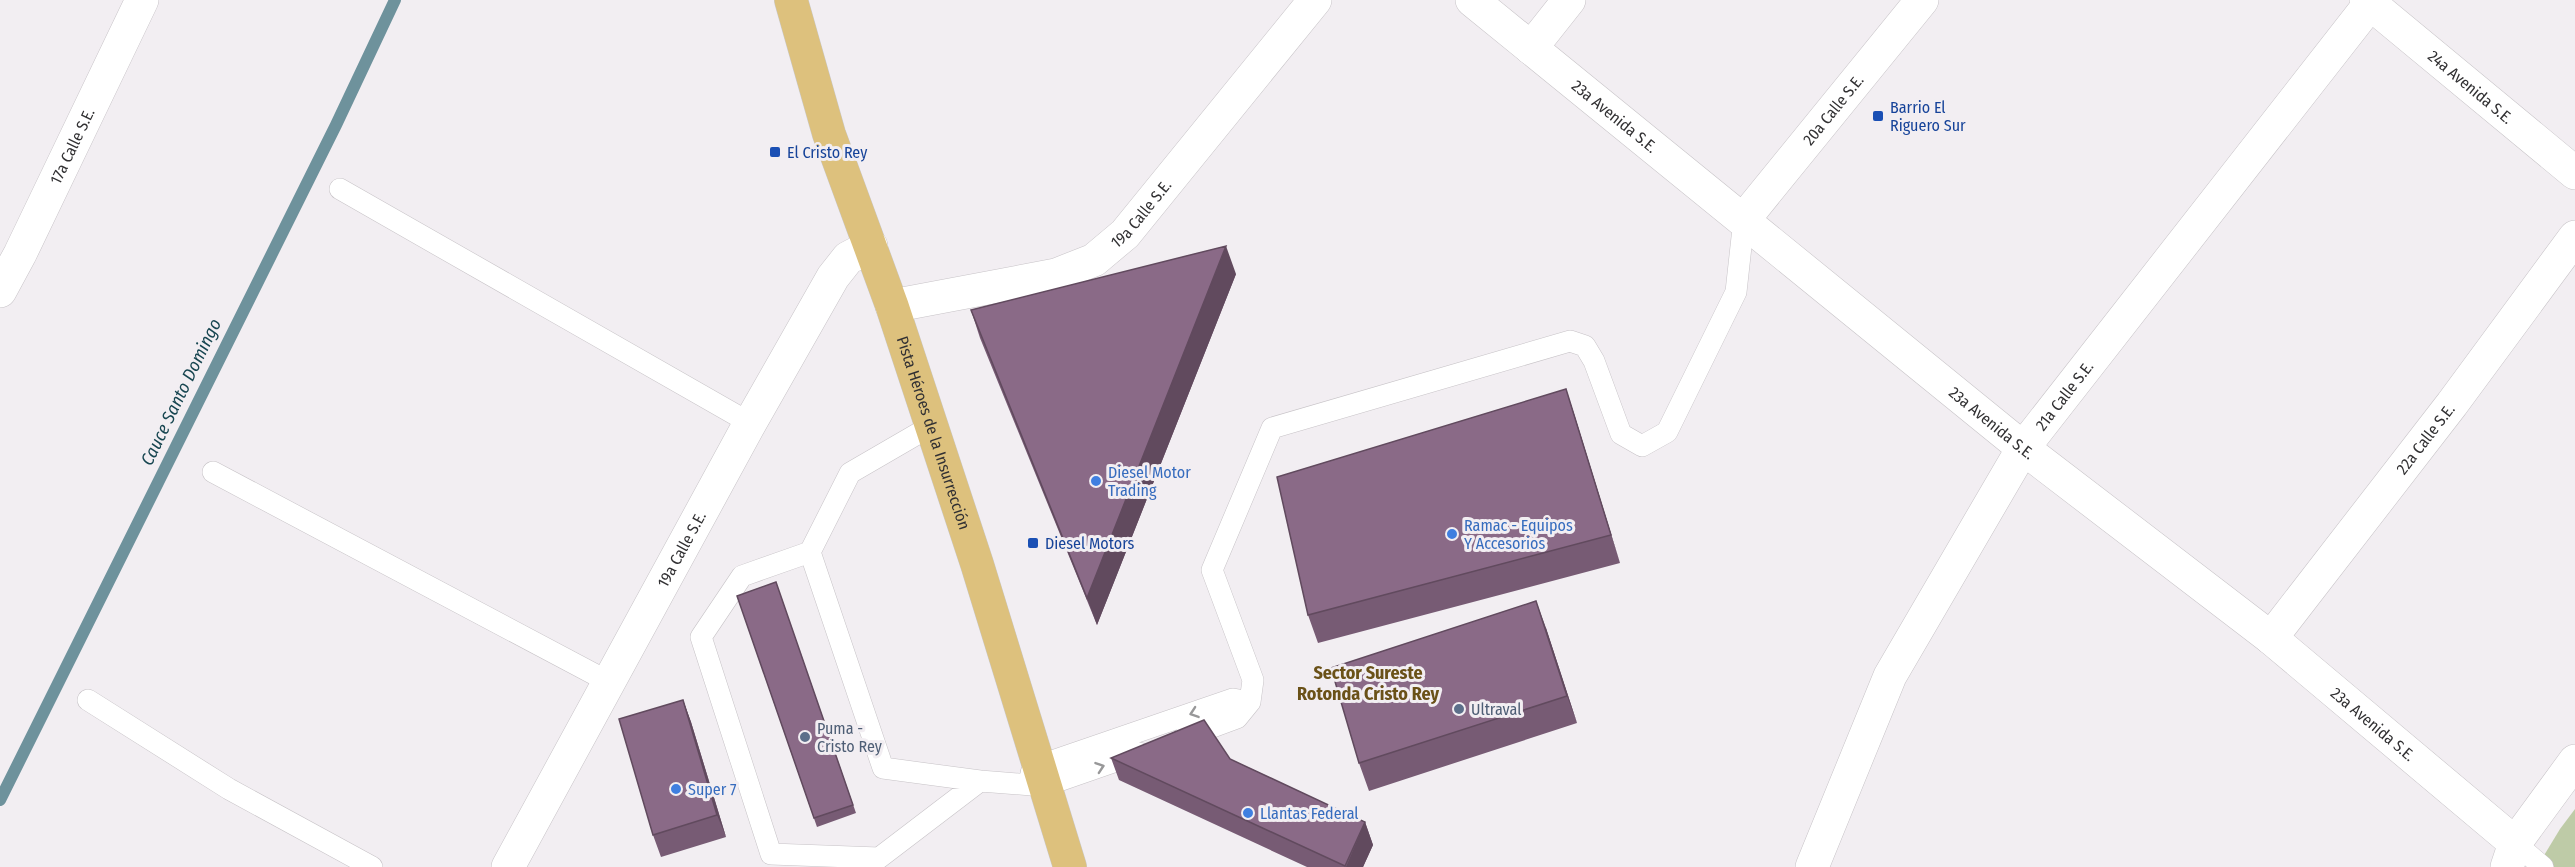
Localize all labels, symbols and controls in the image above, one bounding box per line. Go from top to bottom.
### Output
street label: 24a Avenida S.E. [2424,46,2517,128]
street label: 20a Calle S.E. [1799,71,1867,149]
street label: 23a Avenida S.E. [1568,76,1661,157]
place label: Barrio El Riguero Sur [1890,98,1966,135]
street label: 17a Calle S.E. [46,105,99,187]
marker: Barrio El Riguero Sur [1871,109,1885,123]
place label: El Cristo Rey [787,143,868,162]
marker: El Cristo Rey [768,145,782,159]
street label: 19a Calle S.E. [1107,176,1175,252]
water label: Cauce Santo Domingo [136,315,226,469]
street label: Pista Héroes de la Insurrección [893,334,974,532]
street label: 21a Calle S.E. [2032,357,2097,434]
street label: 23a Avenida S.E. [1945,383,2038,463]
street label: 22a Calle S.E. [2392,400,2459,478]
place label: Diesel Motor Trading [1108,463,1191,500]
marker: Diesel Motor Trading [1089,474,1103,488]
street label: 19a Calle S.E. [653,508,710,591]
place label: Ramac - Equipos Y Accesorios [1464,516,1573,553]
marker: Ramac - Equipos Y Accesorios [1445,527,1459,541]
place label: Diesel Motors [1045,534,1135,553]
marker: Diesel Motors [1026,536,1040,550]
district label: Sector Sureste Rotonda Cristo Rey [1297,662,1439,705]
street label: 23a Avenida S.E. [2327,683,2419,765]
place label: Ultraval [1471,700,1521,719]
marker: Ultraval [1452,702,1466,716]
one-way arrow [1189,706,1200,718]
place label: Puma - Cristo Rey [817,719,883,756]
marker: Puma - Cristo Rey [798,730,812,744]
one-way arrow [1094,761,1105,774]
place label: Super 7 [688,780,737,799]
marker: Super 7 [669,782,683,796]
place label: Llantas Federal [1260,804,1359,823]
marker: Llantas Federal [1241,806,1255,820]

